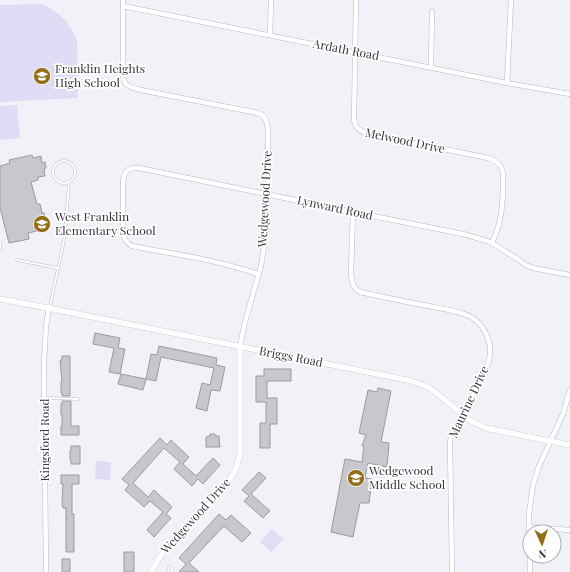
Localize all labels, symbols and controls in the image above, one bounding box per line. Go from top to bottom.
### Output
street label: Ardath Road [311,35,381,63]
place label: Franklin Heights High School [55,60,145,90]
school or university icon: Franklin Heights High School [32,66,52,86]
street label: Melwood Drive [364,124,447,156]
street label: Wedgewood Drive [253,150,275,249]
street label: Lynward Road [296,191,375,223]
place label: West Franklin Elementary School [54,208,156,238]
school or university icon: West Franklin Elementary School [32,214,52,234]
street label: Briggs Road [258,342,324,370]
street label: Maurine Drive [444,363,492,440]
street label: Kingsford Road [36,399,52,481]
place label: Wedgewood Middle School [368,462,446,492]
school or university icon: Wedgewood Middle School [346,468,366,488]
street label: Wedgewood Drive [156,474,234,557]
north arrow [522,524,562,564]
text: N [538,547,547,562]

